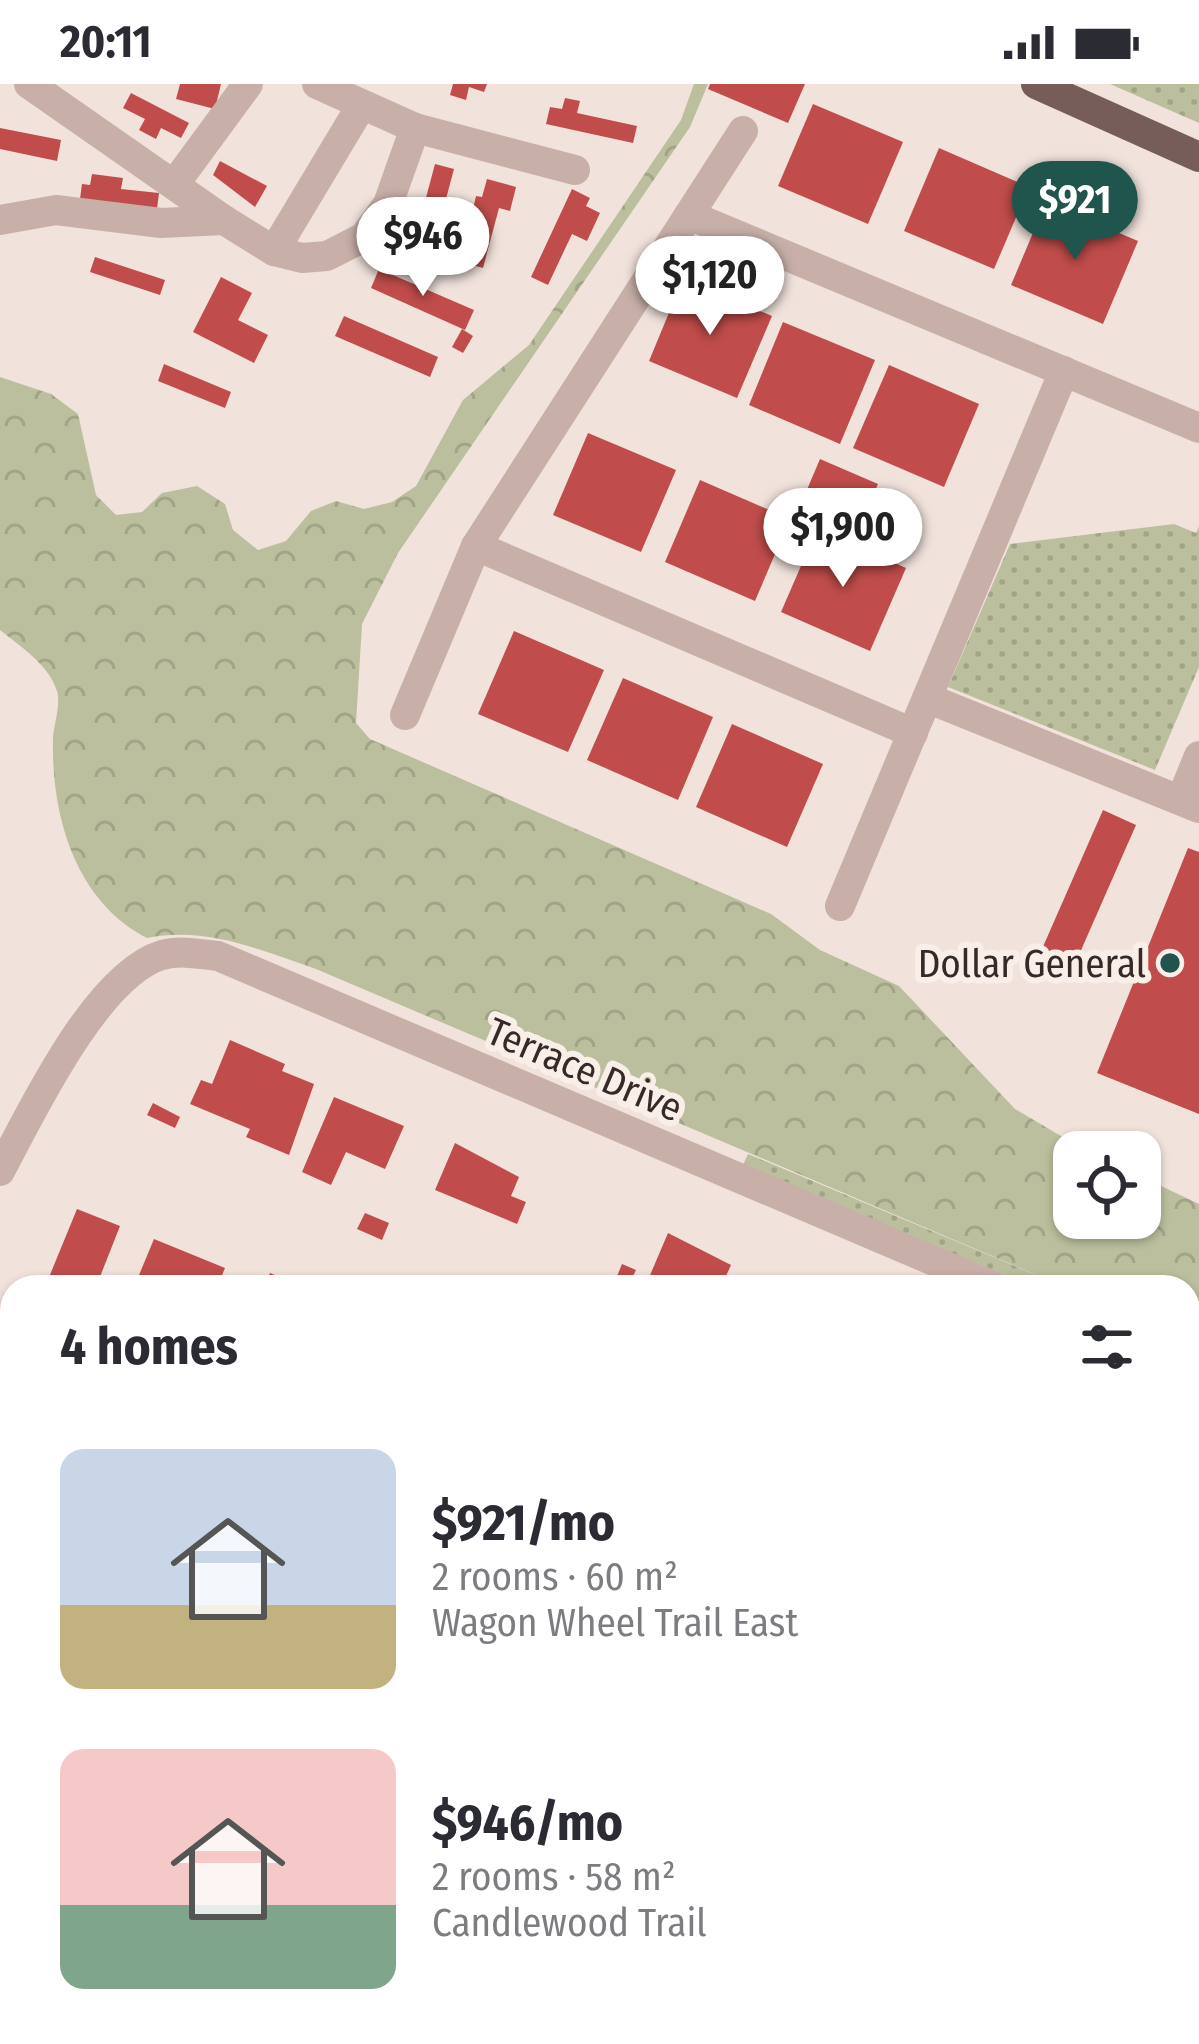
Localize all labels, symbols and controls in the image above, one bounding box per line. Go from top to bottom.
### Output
text: 20:11 [60,15,151,69]
pin: $921 [1004,161,1146,263]
text: $921 [1039,177,1111,223]
pin: $946 [352,197,494,299]
text: $946 [383,213,463,259]
pin: $1,120 [612,236,808,338]
text: $1,120 [662,252,758,298]
pin: $1,900 [745,488,941,590]
text: $1,900 [790,504,896,550]
place label: Dollar General [918,941,1146,987]
marker: Dollar General [1157,950,1183,976]
street label: Terrace Drive [480,1008,689,1132]
map controls [1053,1131,1161,1239]
button: locate [1053,1131,1161,1239]
icon: filters [1074,1314,1140,1380]
text: 4 homes [60,1316,238,1378]
text: $921/mo [432,1492,615,1554]
icon: home [156,1497,300,1641]
text: 2 rooms · 60 m² [432,1554,678,1600]
text: Wagon Wheel Trail East [432,1600,798,1646]
text: $946/mo [432,1792,623,1854]
icon: home [156,1797,300,1941]
text: 2 rooms · 58 m² [432,1854,676,1900]
text: Candlewood Trail [432,1900,707,1946]

